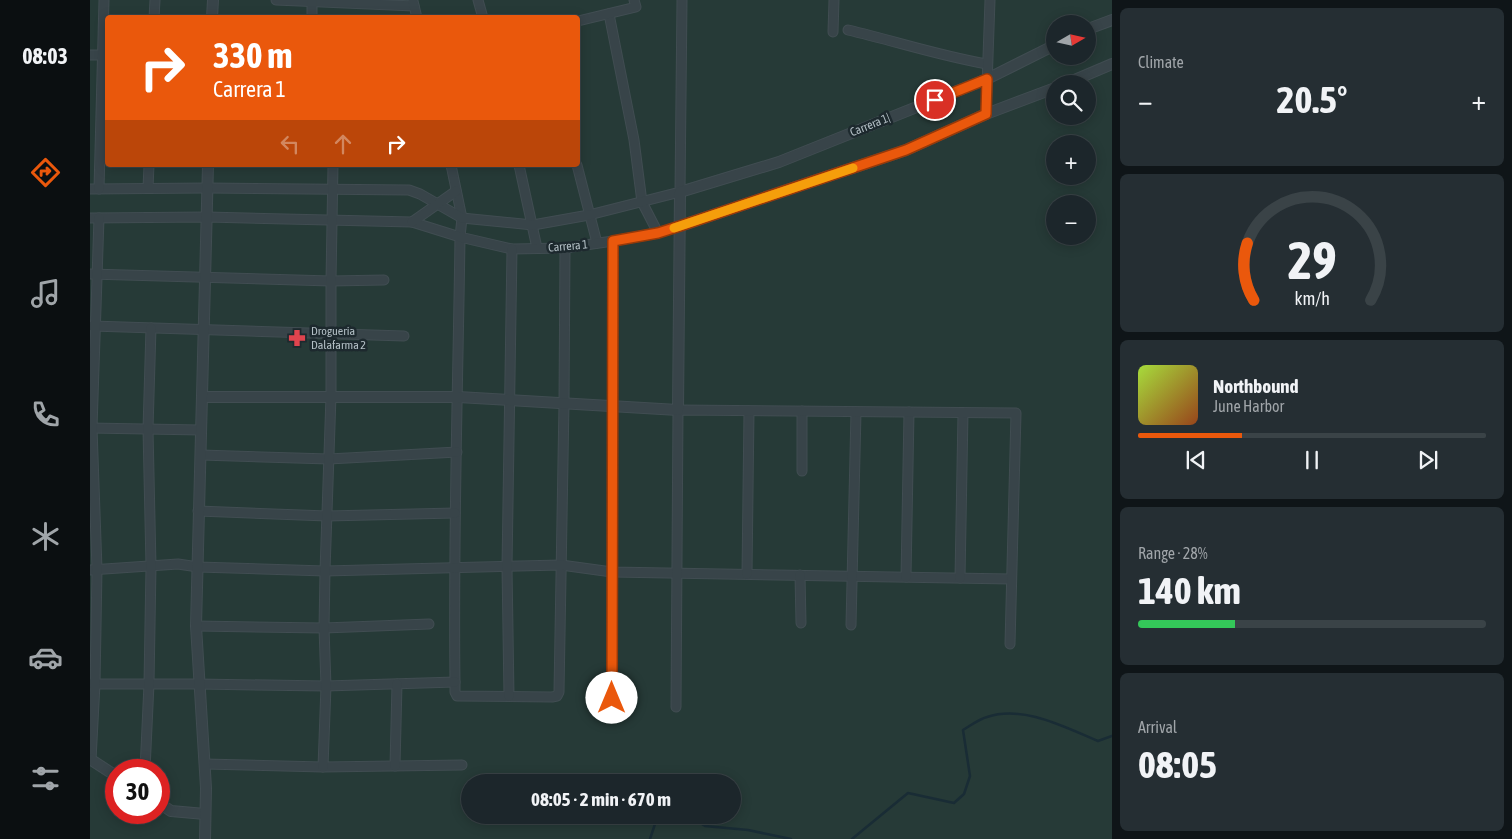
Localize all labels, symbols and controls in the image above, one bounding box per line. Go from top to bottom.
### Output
north arrow [1046,15,1096,65]
map controls [1046,15,1096,245]
icon: right [130,35,195,100]
text: 330 m [213,35,292,75]
text: 08:03 [22,43,68,69]
text: Climate [1138,53,1184,71]
button: search [1046,75,1096,125]
text: Carrera 1 [213,76,286,102]
text: 20.5° [1277,78,1347,121]
pin [914,79,956,121]
text: − [1138,84,1153,116]
text: + [1471,84,1486,116]
icon: arrive [921,86,949,114]
street label: Carrera 1| [848,111,892,139]
icon: left [276,130,304,158]
icon: ahead [329,130,357,158]
icon: right [382,130,410,158]
button: + [1046,135,1096,185]
icon: directions [28,155,63,190]
button: − [1046,195,1096,245]
text: 29 [1288,230,1336,290]
street label: Carrera 1 [548,237,589,255]
icon: music [28,276,63,311]
text: km/h [1294,288,1330,309]
place label: Drogueria Dalafarma 2 [311,324,366,352]
pharmacy icon: Drogueria Dalafarma 2 [287,328,307,348]
text: Northbound [1213,375,1299,397]
icon: phone [28,397,63,432]
text: June Harbor [1213,397,1284,415]
icon: previous [1182,446,1210,474]
icon: pause [1298,446,1326,474]
icon: next [1414,446,1442,474]
icon: climate [28,519,63,554]
text: Range · 28% [1138,544,1208,562]
text: 140 km [1138,569,1241,612]
icon: car [28,640,63,675]
position arrow [585,671,637,723]
text: Arrival [1138,718,1177,736]
text: 08:05 [1138,743,1217,786]
speed limit sign: 30 [105,759,170,824]
icon: filters [28,761,63,796]
text: 08:05 · 2 min · 670 m [531,788,671,810]

